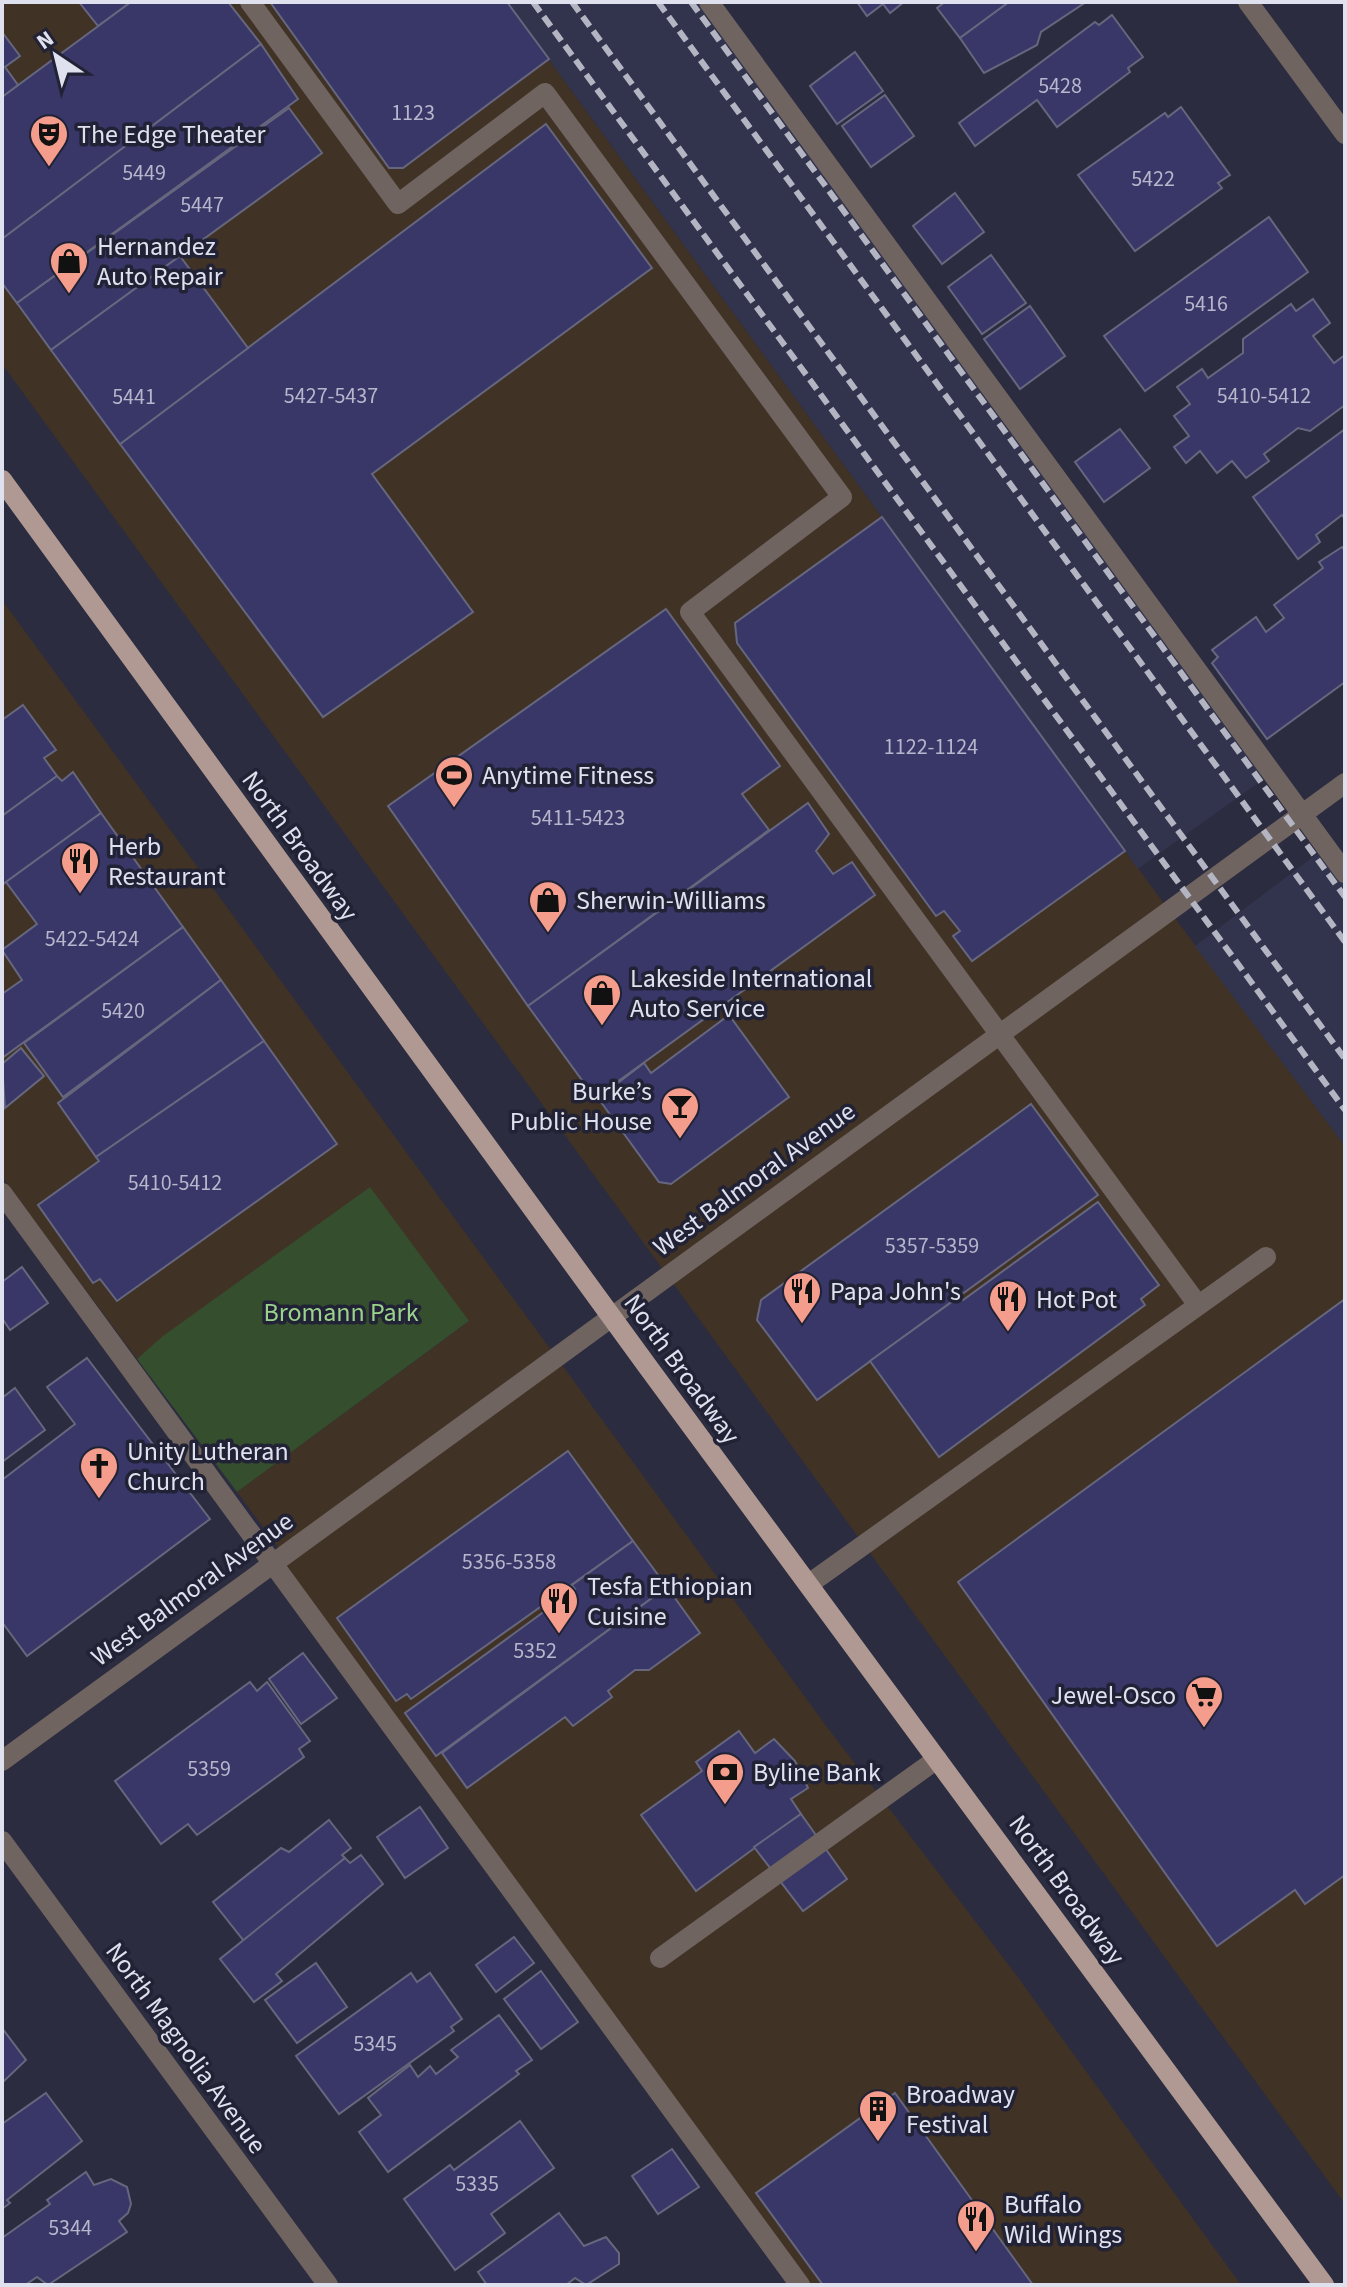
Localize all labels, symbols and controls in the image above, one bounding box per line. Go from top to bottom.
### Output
north arrow [16,16,96,96]
text: N [30,23,60,58]
house number: 5428 [1038,70,1082,102]
house number: 1123 [391,97,435,129]
theatre icon: The Edge Theater [28,113,70,168]
place label: The Edge Theater [77,116,267,153]
house number: 5449 [122,157,166,189]
house number: 5422 [1131,163,1175,195]
house number: 5447 [180,189,224,221]
place label: Hernandez Auto Repair [97,228,224,295]
shop icon: Hernandez Auto Repair [48,240,90,295]
house number: 5416 [1184,288,1228,320]
house number: 5427-5437 [284,380,378,412]
house number: 5410-5412 [1217,380,1311,412]
house number: 5441 [112,381,156,413]
house number: 1122-1124 [884,731,978,763]
sports icon: Anytime Fitness [433,754,475,809]
place label: Anytime Fitness [482,757,654,794]
street label: North Broadway [233,763,367,929]
house number: 5411-5423 [531,802,625,834]
place label: Herb Restaurant [108,828,226,895]
restaurant icon: Herb Restaurant [59,840,101,895]
shop icon: Sherwin-Williams [527,879,569,934]
place label: Sherwin-Williams [576,882,766,919]
house number: 5422-5424 [45,923,139,955]
place label: Lakeside International Auto Service [630,960,872,1027]
shop icon: Lakeside International Auto Service [581,972,623,1027]
house number: 5420 [101,995,145,1027]
place label: Burke’s Public House [510,1073,652,1140]
bar icon: Burke’s Public House [659,1085,701,1140]
street label: West Balmoral Avenue [645,1093,863,1265]
house number: 5410-5412 [128,1167,222,1199]
house number: 5357-5359 [885,1230,979,1262]
restaurant icon: Papa John's [781,1270,823,1325]
place label: Papa John's [830,1273,961,1310]
restaurant icon: Hot Pot [987,1278,1029,1333]
place label: Hot Pot [1036,1281,1117,1318]
street label: North Broadway [615,1286,749,1452]
park label: Bromann Park [263,1294,419,1331]
place label: Unity Lutheran Church [127,1433,289,1500]
church icon: Unity Lutheran Church [78,1445,120,1500]
street label: West Balmoral Avenue [83,1503,301,1675]
house number: 5356-5358 [462,1546,556,1578]
place label: Tesfa Ethiopian Cuisine [587,1568,753,1635]
restaurant icon: Tesfa Ethiopian Cuisine [538,1580,580,1635]
house number: 5352 [513,1635,557,1667]
supermarket icon: Jewel-Osco [1183,1674,1225,1729]
place label: Jewel-Osco [1051,1677,1176,1714]
bank icon: Byline Bank [704,1751,746,1806]
house number: 5359 [187,1753,231,1785]
place label: Byline Bank [753,1754,881,1791]
street label: North Broadway [1000,1807,1134,1973]
street label: North Magnolia Avenue [97,1935,275,2161]
house number: 5345 [353,2028,397,2060]
place label: Broadway Festival [906,2076,1015,2143]
building icon: Broadway Festival [857,2088,899,2143]
house number: 5335 [455,2168,499,2200]
place label: Buffalo Wild Wings [1004,2186,1122,2253]
restaurant icon: Buffalo Wild Wings [955,2198,997,2253]
house number: 5344 [48,2212,92,2244]

